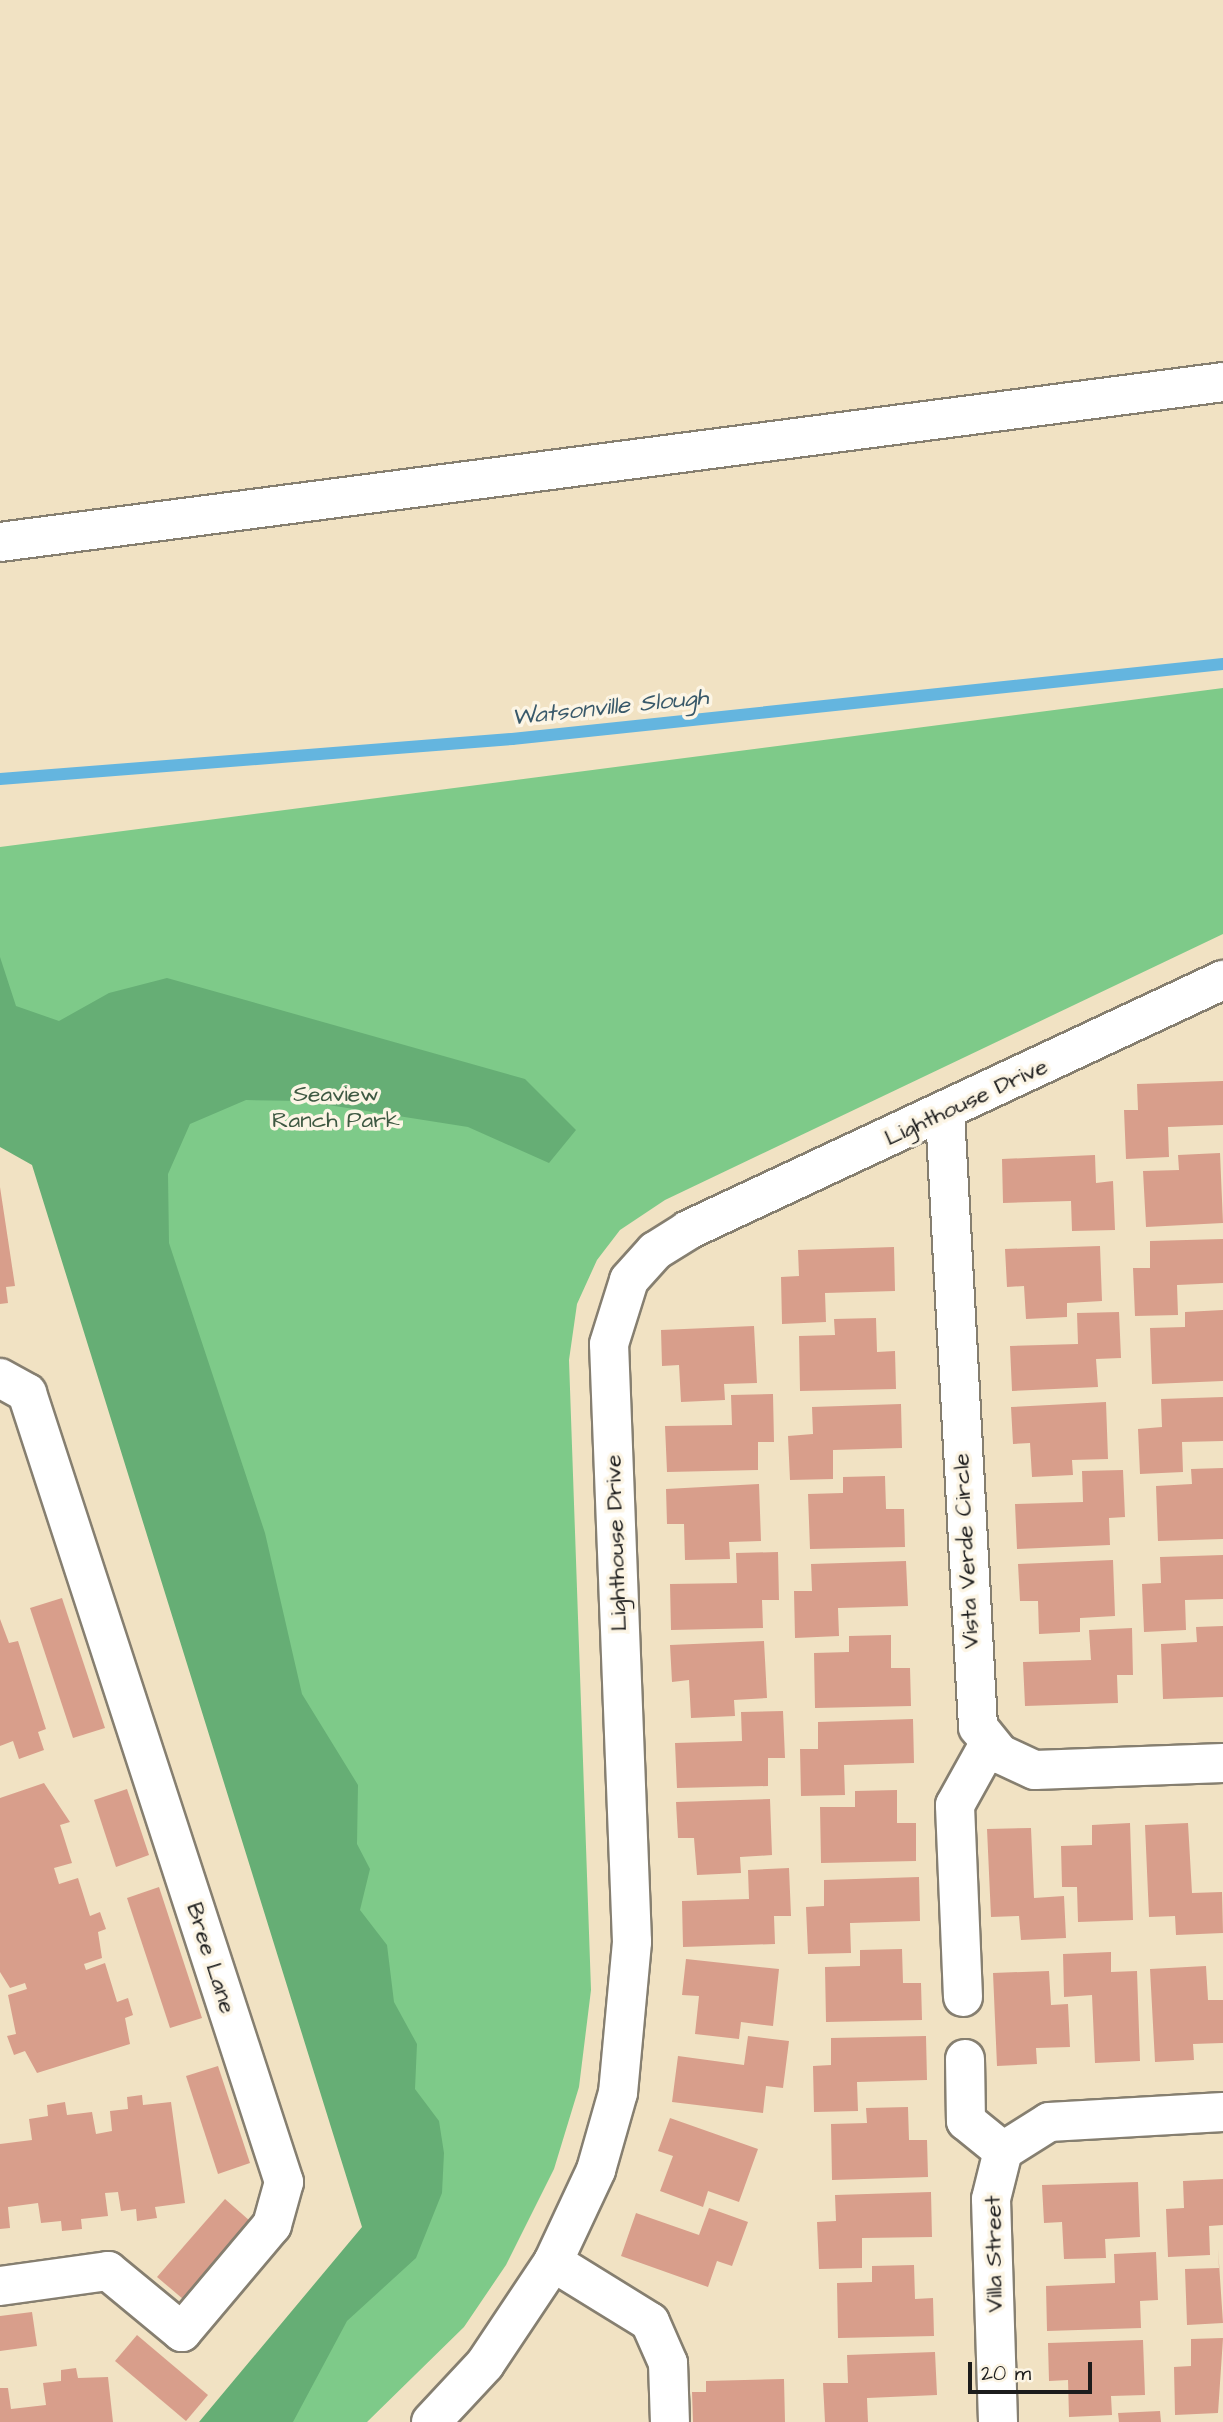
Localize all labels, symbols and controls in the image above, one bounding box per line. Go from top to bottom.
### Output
water label: Watsonville Slough [510,683,710,733]
street label: Lighthouse Drive [880,1052,1052,1152]
park label: Seaview Ranch Park [272,1080,400,1134]
street label: Vista Verde Circle [947,1453,985,1649]
street label: Lighthouse Drive [599,1454,633,1632]
street label: Bree Lane [180,1899,242,2017]
street label: Villa Street [979,2195,1009,2313]
scale bar [971,2348,1095,2392]
text: 20 m [981,2359,1031,2388]

